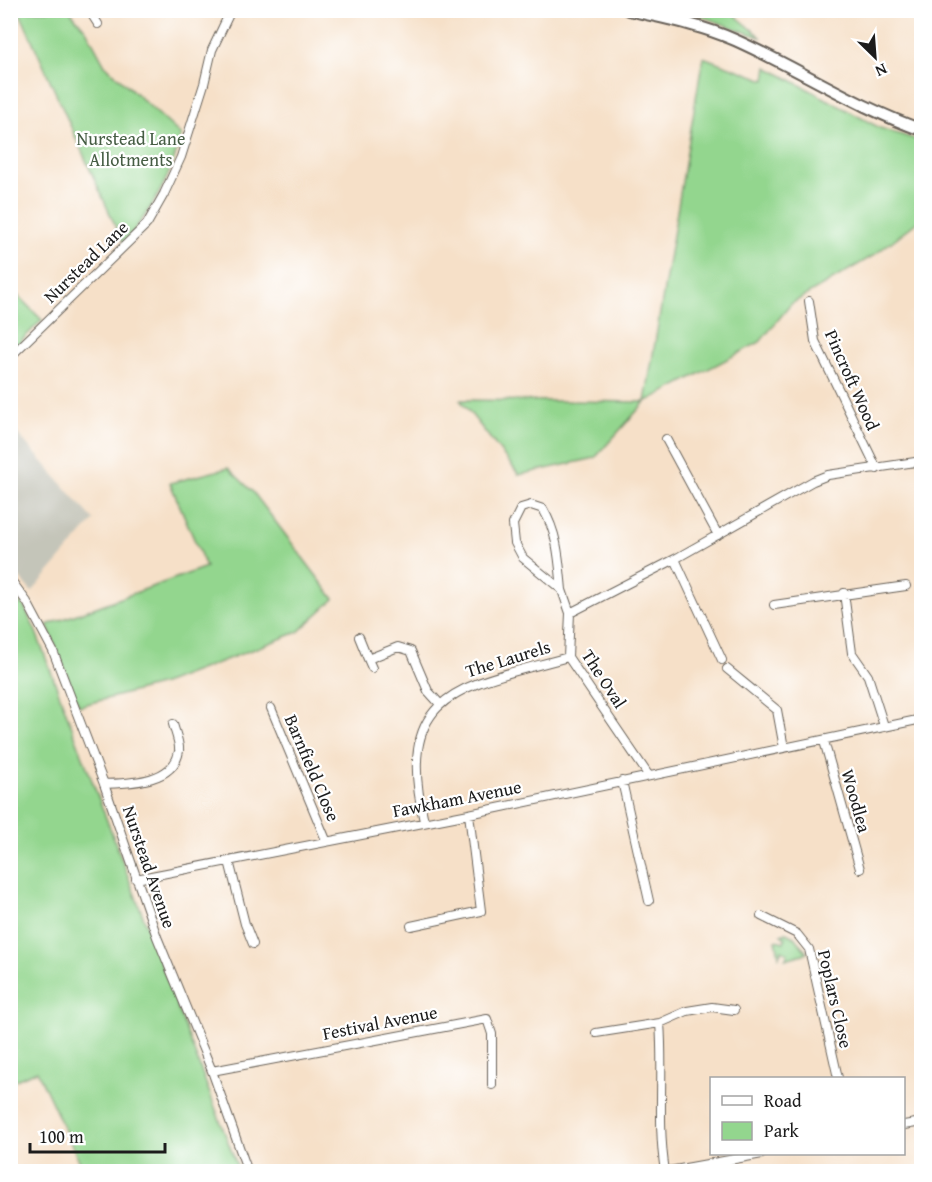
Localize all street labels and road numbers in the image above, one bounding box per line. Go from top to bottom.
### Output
street label: Nurstead Lane [37,214,134,309]
street label: Pincroft Wood [818,325,887,435]
street label: The Laurels [462,633,554,684]
street label: The Oval [575,644,634,714]
street label: Barnfield Close [278,710,347,825]
street label: Woodlea [835,766,878,836]
street label: Fawkham Avenue [390,773,524,824]
street label: Nurstead Avenue [116,802,183,932]
street label: Poplars Close [811,947,860,1051]
street label: Festival Avenue [320,998,440,1047]

